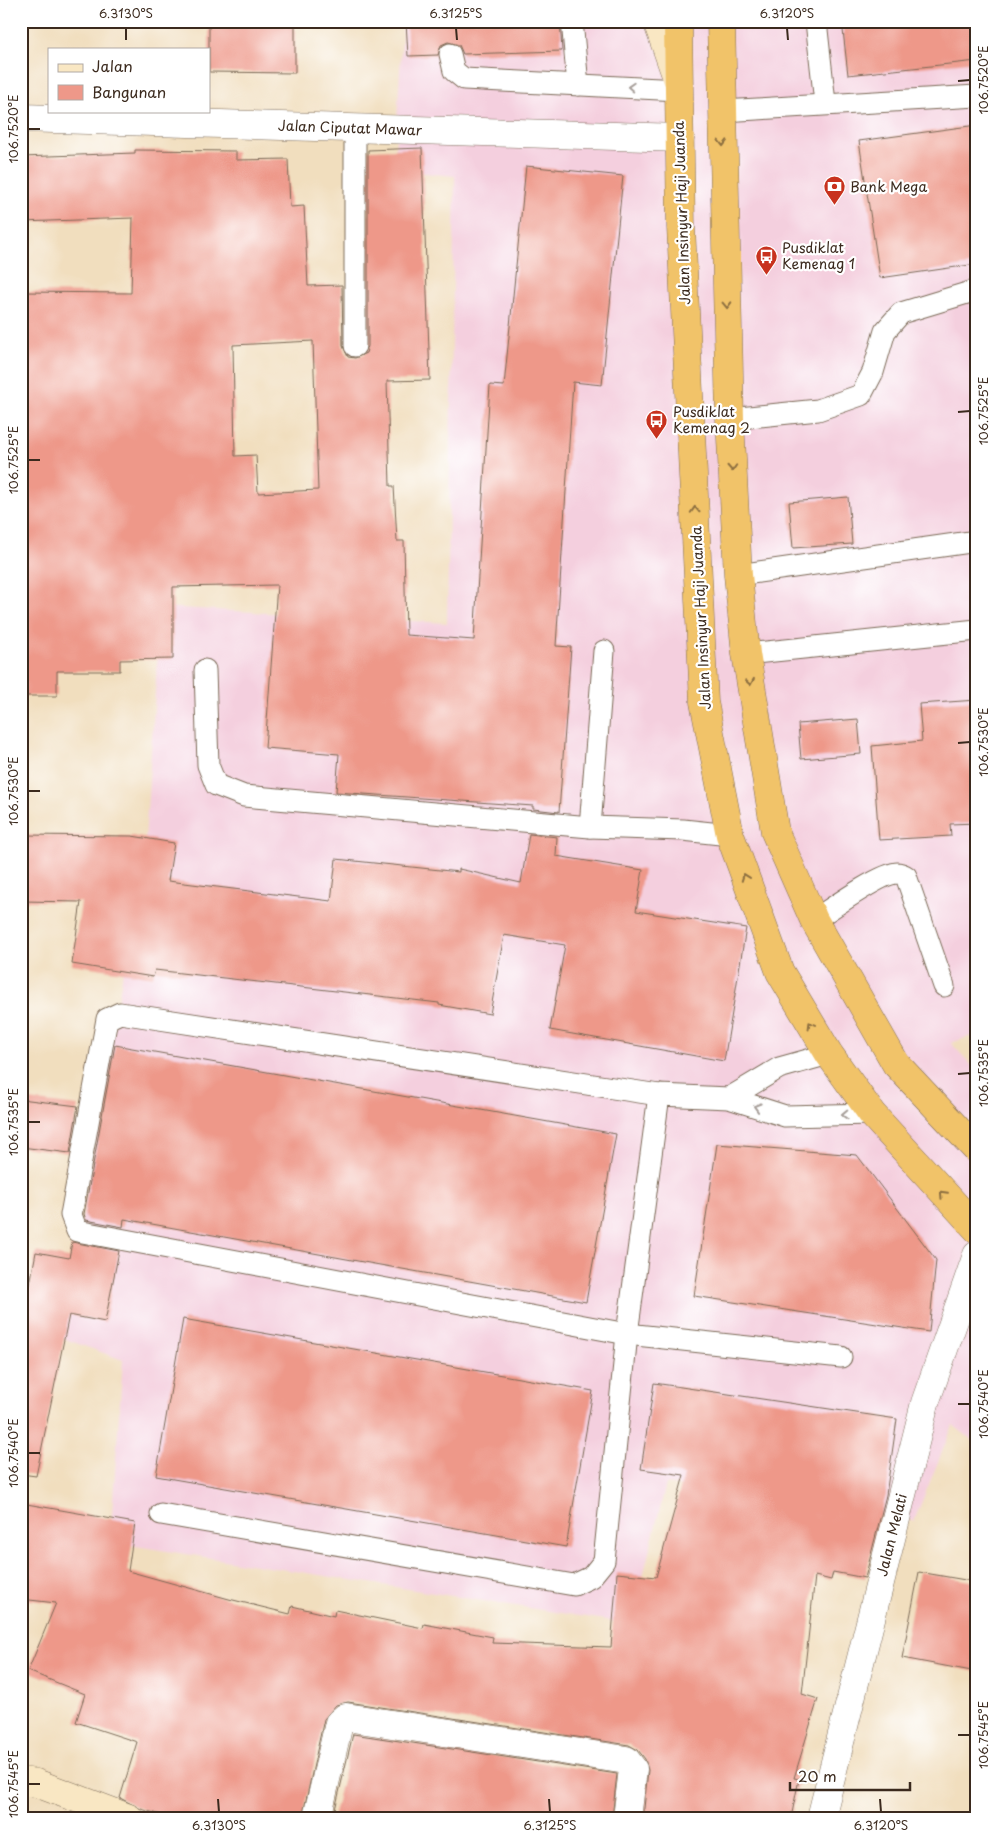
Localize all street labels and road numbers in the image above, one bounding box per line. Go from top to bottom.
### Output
street label: Jalan Ciputat Mawar [278,114,423,141]
street label: Jalan Insinyur Haji Juanda [668,121,695,305]
street label: Jalan Insinyur Haji Juanda [685,526,716,710]
street label: Jalan Melati [871,1491,912,1578]

